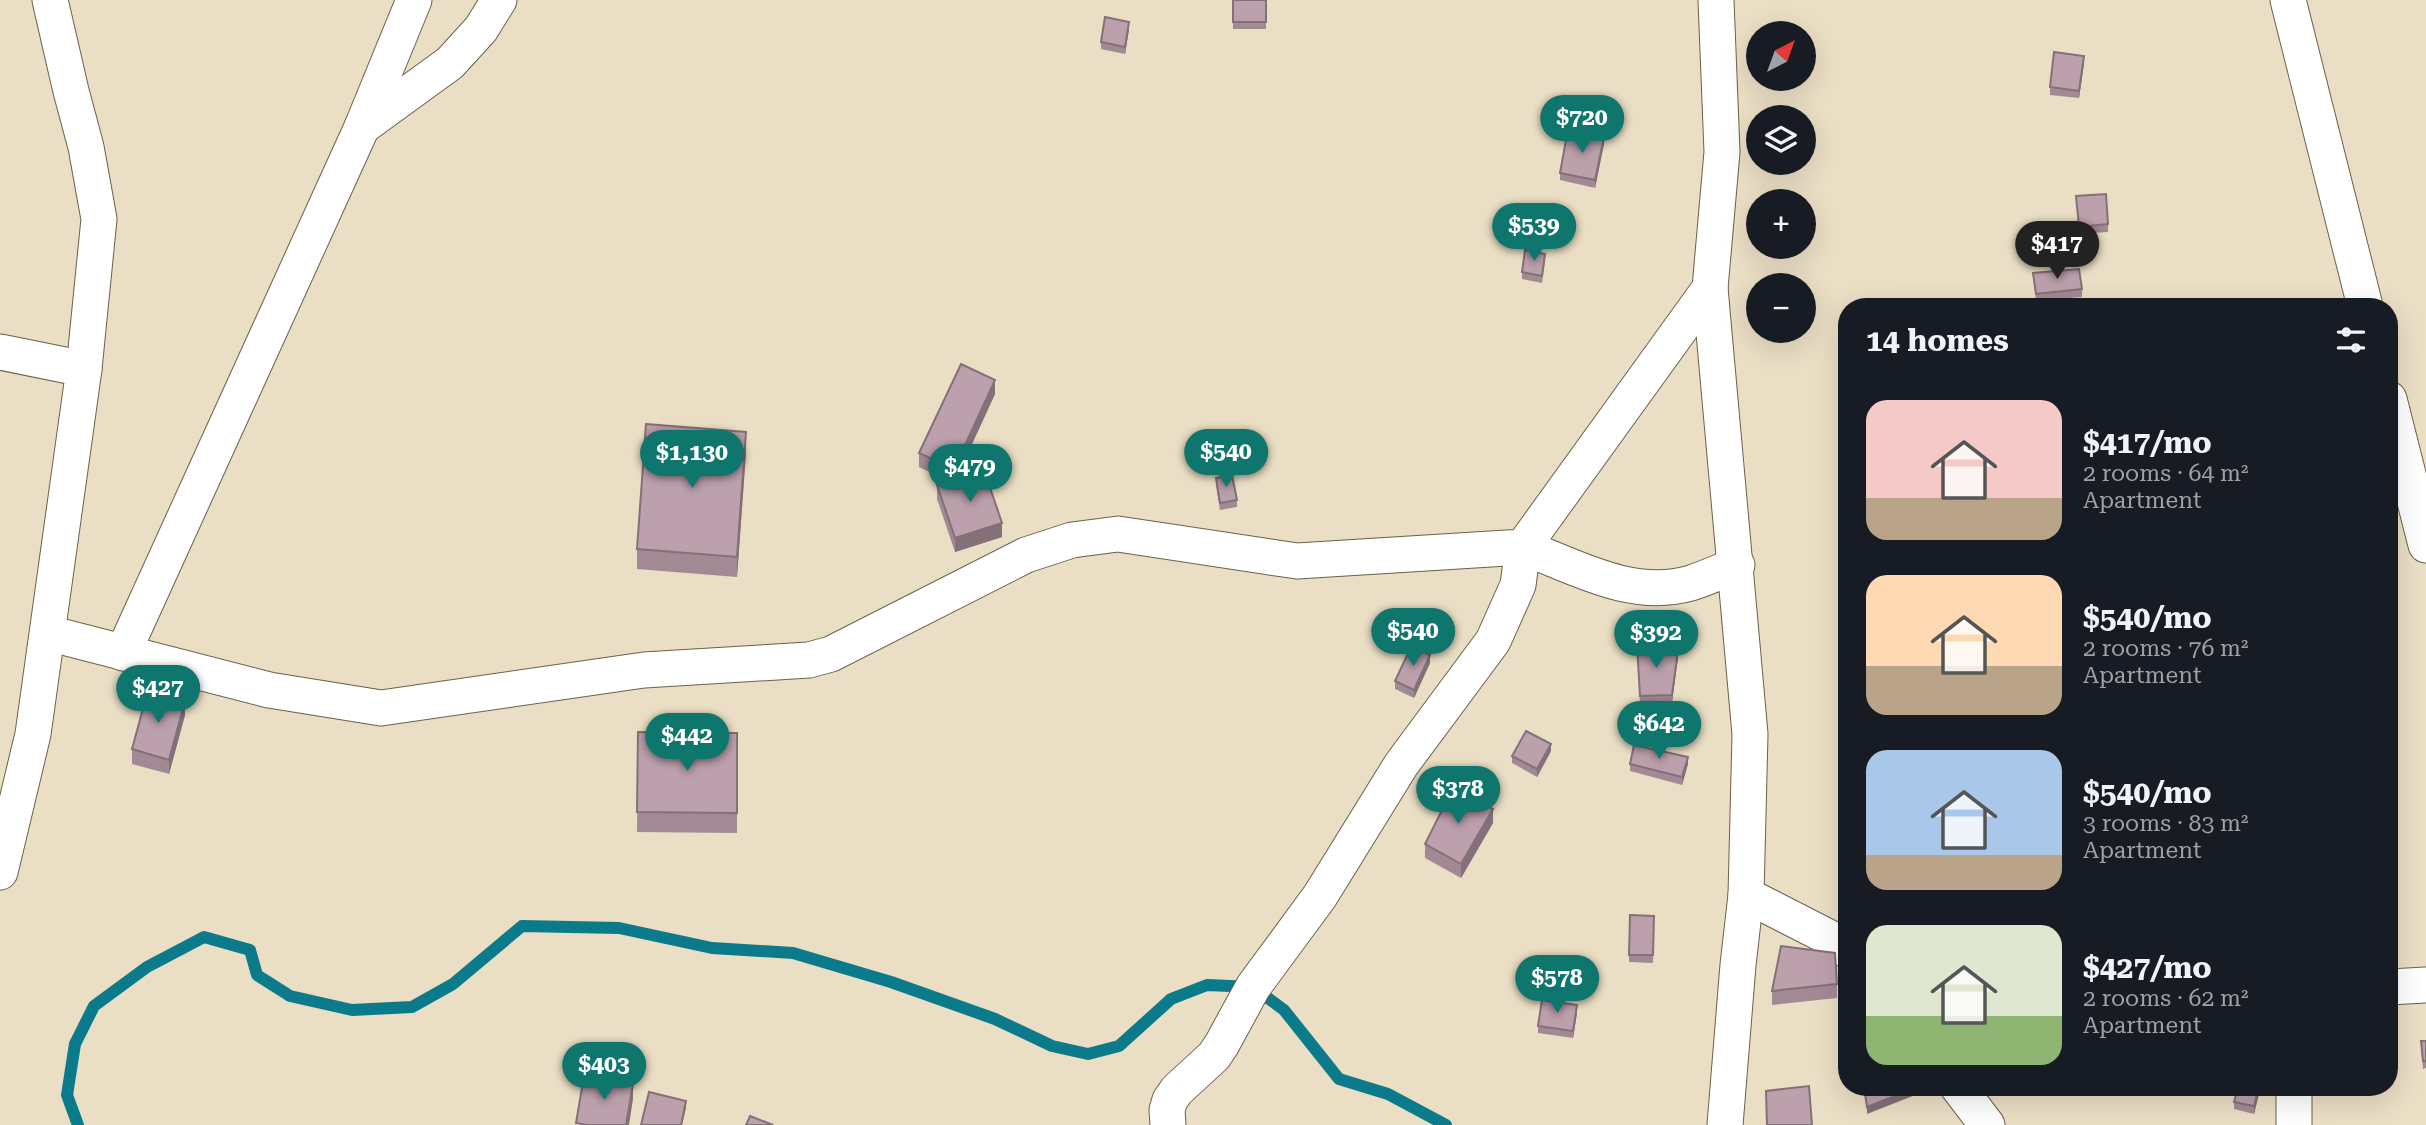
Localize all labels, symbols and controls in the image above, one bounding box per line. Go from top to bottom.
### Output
north arrow [1746,21,1816,91]
map controls [1746,21,1816,343]
pin: $720 [1541,96,1623,155]
text: $720 [1556,104,1608,131]
button: layers [1746,105,1816,175]
button: + [1746,189,1816,259]
pin: $539 [1493,204,1575,263]
text: $539 [1508,212,1560,239]
pin: $417 [2016,222,2098,281]
text: $417 [2031,230,2083,257]
button: − [1746,273,1816,343]
icon: filters [2332,321,2370,359]
text: 14 homes [1866,323,2009,358]
text: $417/mo [2083,425,2212,460]
icon: home [1922,428,2006,512]
pin: $1,130 [635,430,749,490]
pin: $540 [1185,430,1267,489]
text: $540 [1200,438,1252,465]
text: $1,130 [656,439,728,466]
pin: $479 [929,444,1011,504]
text: $479 [944,453,996,480]
text: 2 rooms · 64 m² [2083,460,2249,487]
text: Apartment [2083,487,2202,514]
text: $540/mo [2083,600,2212,635]
icon: home [1922,603,2006,687]
pin: $540 [1372,608,1454,668]
pin: $392 [1615,610,1697,670]
text: $540 [1387,617,1439,644]
text: $392 [1630,619,1682,646]
text: 2 rooms · 76 m² [2083,635,2249,662]
text: Apartment [2083,662,2202,689]
pin: $427 [117,666,199,725]
text: $427 [132,674,184,701]
pin: $642 [1618,702,1700,761]
text: $642 [1633,710,1685,737]
pin: $442 [646,714,728,773]
text: $442 [661,722,713,749]
pin: $378 [1417,766,1499,826]
text: $378 [1432,775,1484,802]
text: $540/mo [2083,775,2212,810]
icon: home [1922,778,2006,862]
text: 3 rooms · 83 m² [2083,810,2249,837]
text: Apartment [2083,837,2202,864]
text: $427/mo [2083,950,2212,985]
icon: home [1922,953,2006,1037]
pin: $578 [1516,956,1598,1015]
text: $578 [1531,964,1583,991]
text: 2 rooms · 62 m² [2083,985,2249,1012]
text: Apartment [2083,1012,2202,1039]
pin: $403 [563,1042,645,1102]
text: $403 [578,1051,630,1078]

